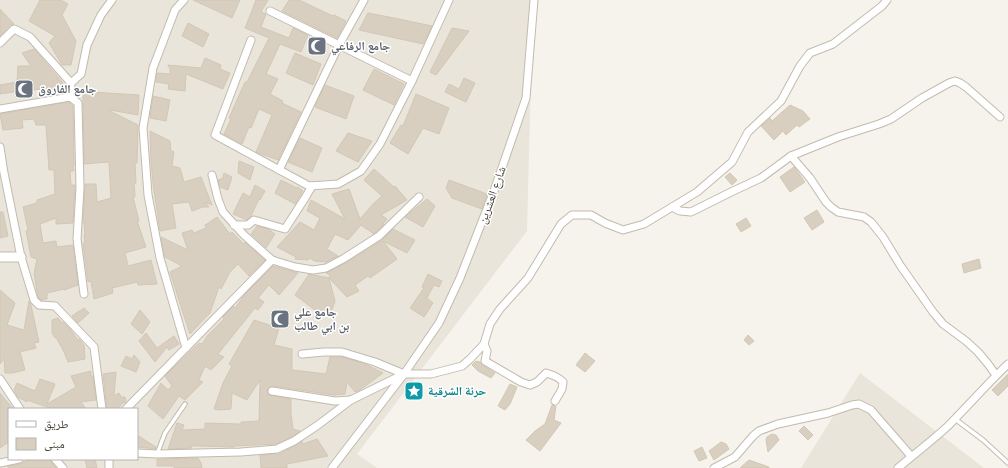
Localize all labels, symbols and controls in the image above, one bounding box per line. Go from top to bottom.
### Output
mosque icon: جامع الرفاعي [306,35,328,57]
place label: جامع الرفاعي [331,38,390,56]
mosque icon: جامع الفاروق [13,78,35,100]
place label: جامع الفاروق [38,81,96,97]
street label: شارع العشرين [474,164,510,226]
place label: جامع علي بن ابي طالب [294,304,349,336]
mosque icon: جامع علي بن ابي طالب [269,308,291,330]
place icon: حرنة الشرقية [403,380,425,402]
place label: حرنة الشرقية [428,383,487,399]
legend [8,408,138,460]
text: طريق [44,416,69,432]
text: مبنى [44,436,65,452]

